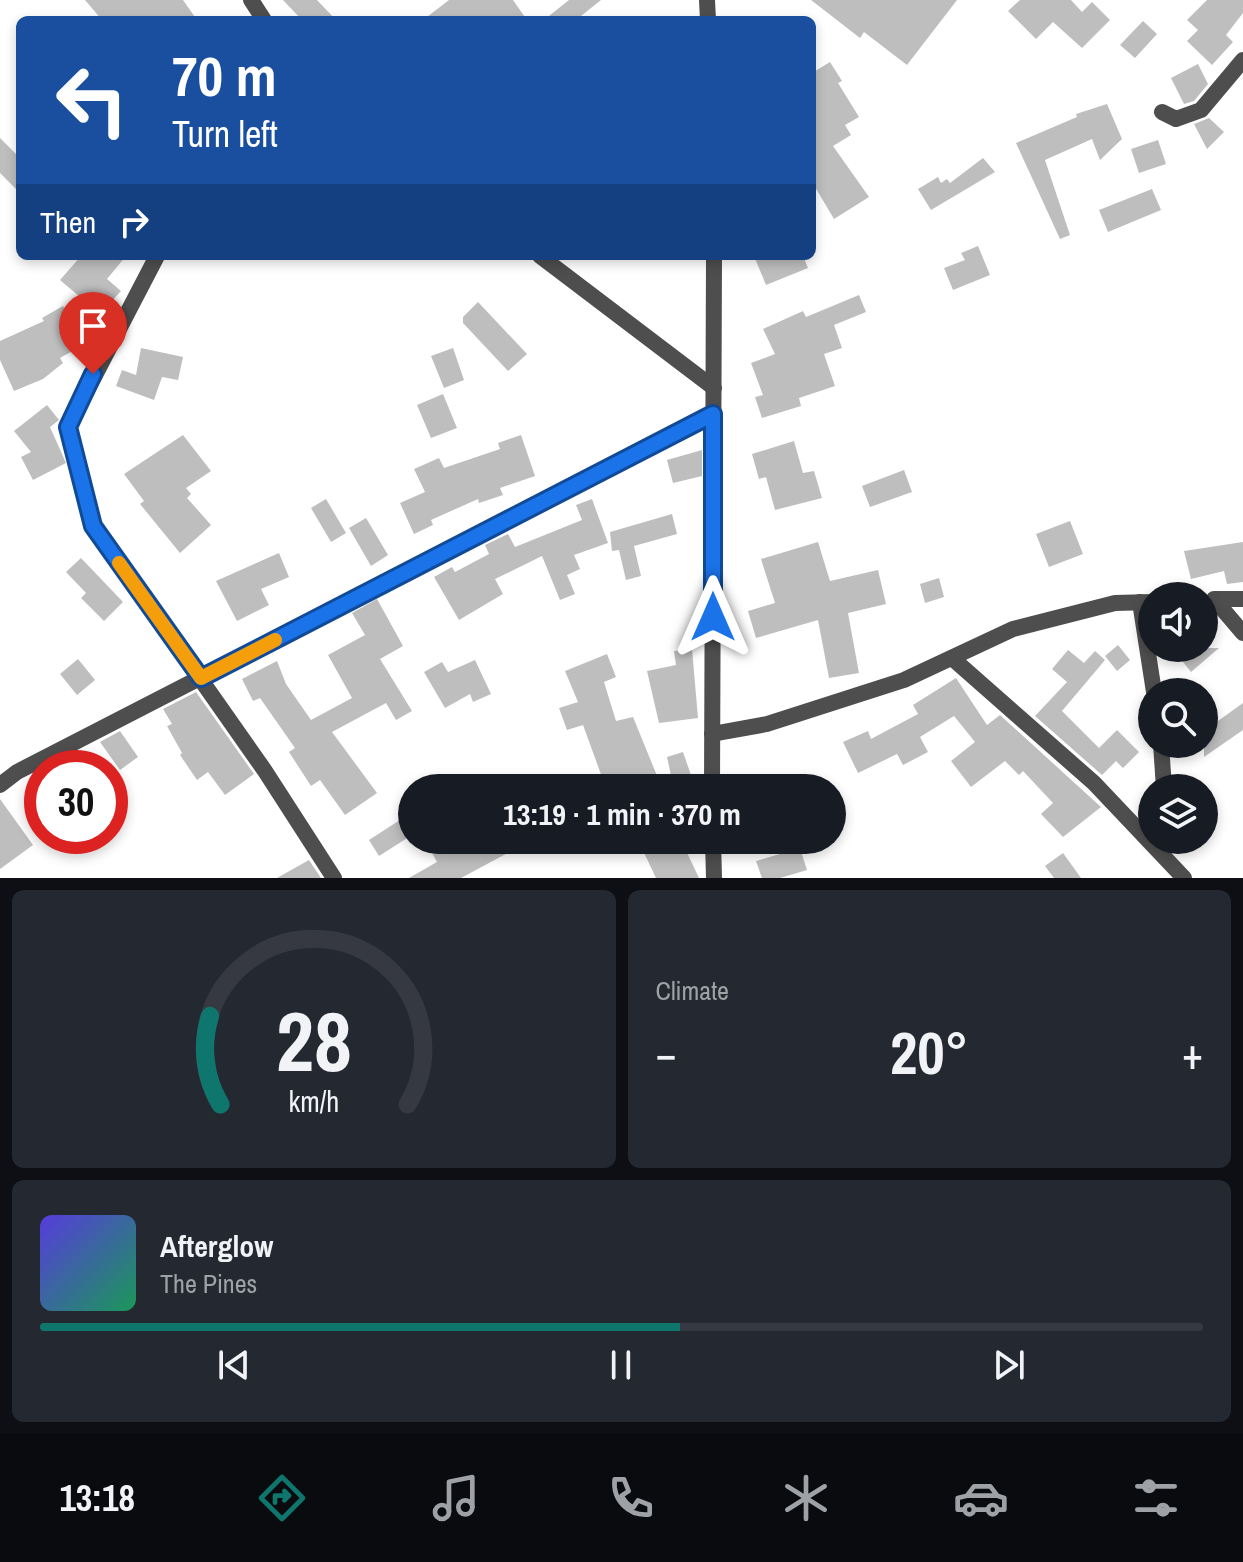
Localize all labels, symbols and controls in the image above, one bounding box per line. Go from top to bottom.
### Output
text: 70 m [172,38,277,113]
icon: left [40,48,144,152]
text: Turn left [172,110,278,158]
icon: right [112,200,156,244]
text: Then [40,202,96,242]
pin [59,292,127,374]
icon: arrive [71,304,115,348]
position arrow [671,575,755,659]
map controls [1138,582,1218,854]
button: sound [1138,582,1218,662]
button: search [1138,678,1218,758]
speed limit sign: 30 [24,750,128,854]
button: layers [1138,774,1218,854]
text: 13:19 · 1 min · 370 m [503,794,741,834]
text: Climate [656,973,729,1008]
text: 28 [276,985,352,1097]
text: 20° [890,1012,969,1093]
text: − [656,1023,677,1083]
text: + [1182,1023,1203,1083]
text: km/h [288,1082,339,1121]
text: Afterglow [160,1226,273,1266]
text: The Pines [160,1266,257,1301]
icon: previous [212,1343,256,1387]
icon: pause [599,1343,643,1387]
icon: next [987,1343,1031,1387]
icon: directions [254,1470,310,1526]
icon: music [428,1470,484,1526]
icon: phone [603,1470,659,1526]
icon: climate [778,1470,834,1526]
icon: car [953,1470,1009,1526]
icon: filters [1128,1470,1184,1526]
text: 13:18 [59,1474,135,1522]

